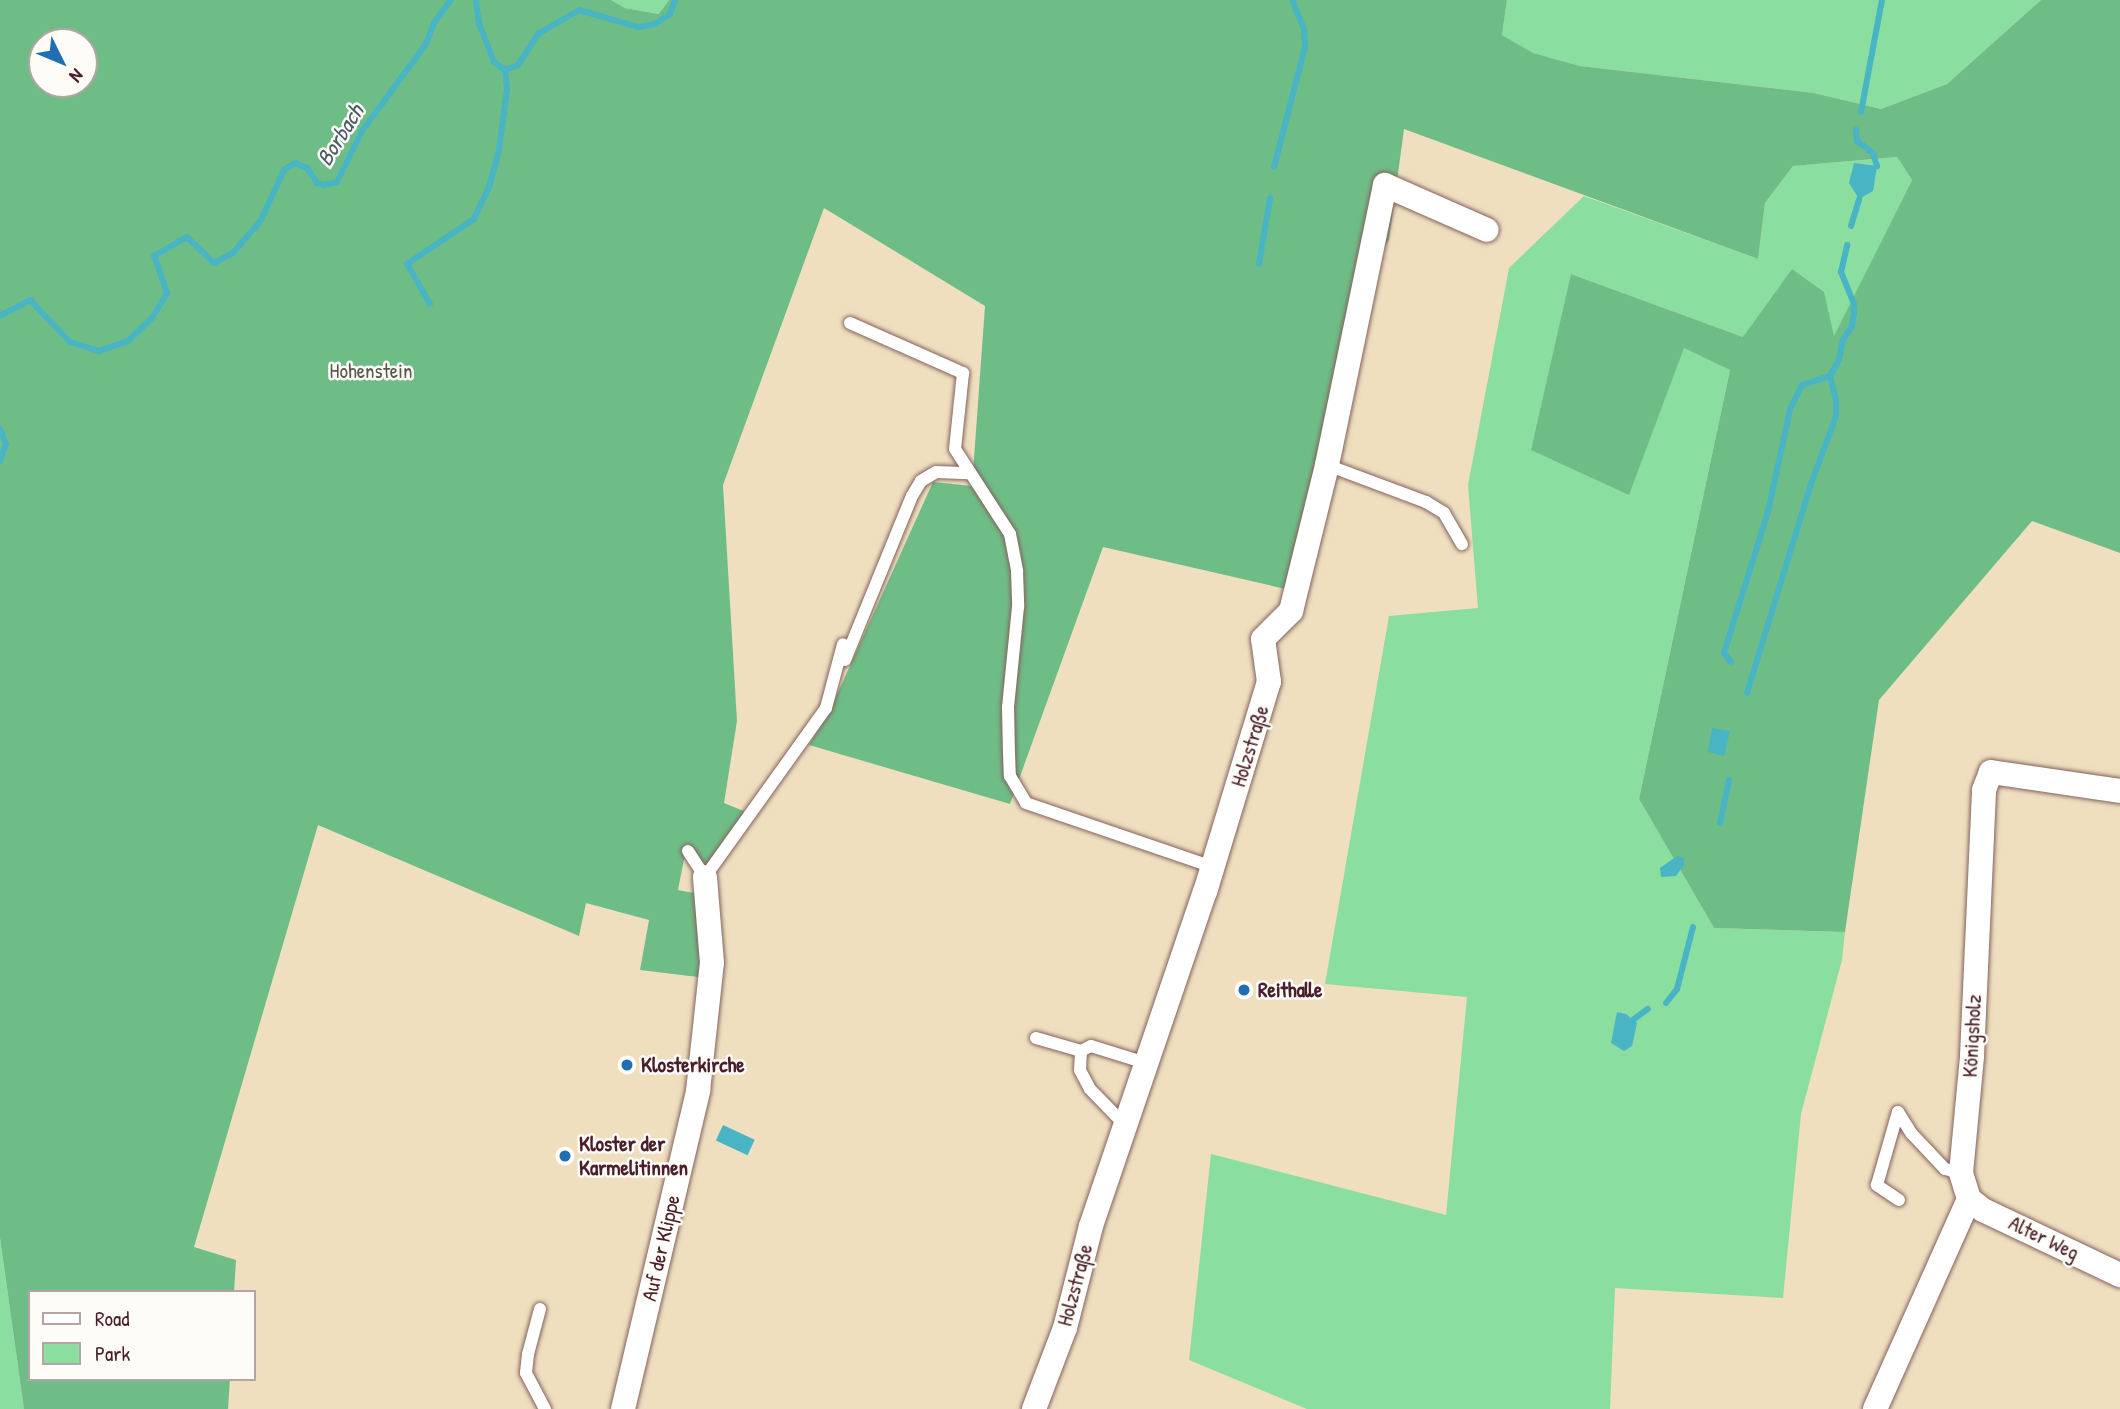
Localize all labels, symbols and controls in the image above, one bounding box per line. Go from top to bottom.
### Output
north arrow [28,28,98,98]
text: N [64,63,90,89]
water label: Borbach [311,99,369,171]
park label: Hohenstein [330,358,412,384]
street label: Holzstraße [1226,702,1274,790]
place label: Reithalle [1258,977,1322,1003]
marker: Reithalle [1236,982,1252,998]
street label: Königsholz [1957,994,1987,1078]
place label: Klosterkirche [641,1052,745,1078]
marker: Klosterkirche [619,1057,635,1073]
place label: Kloster der Karmelitinnen [579,1131,688,1181]
marker: Kloster der Karmelitinnen [557,1148,573,1164]
street label: Auf der Klippe [637,1193,685,1303]
street label: Alter Weg [2005,1210,2083,1266]
street label: Holzstraße [1052,1241,1098,1329]
legend [28,1290,256,1381]
text: Road [95,1304,129,1333]
text: Park [95,1339,130,1368]

